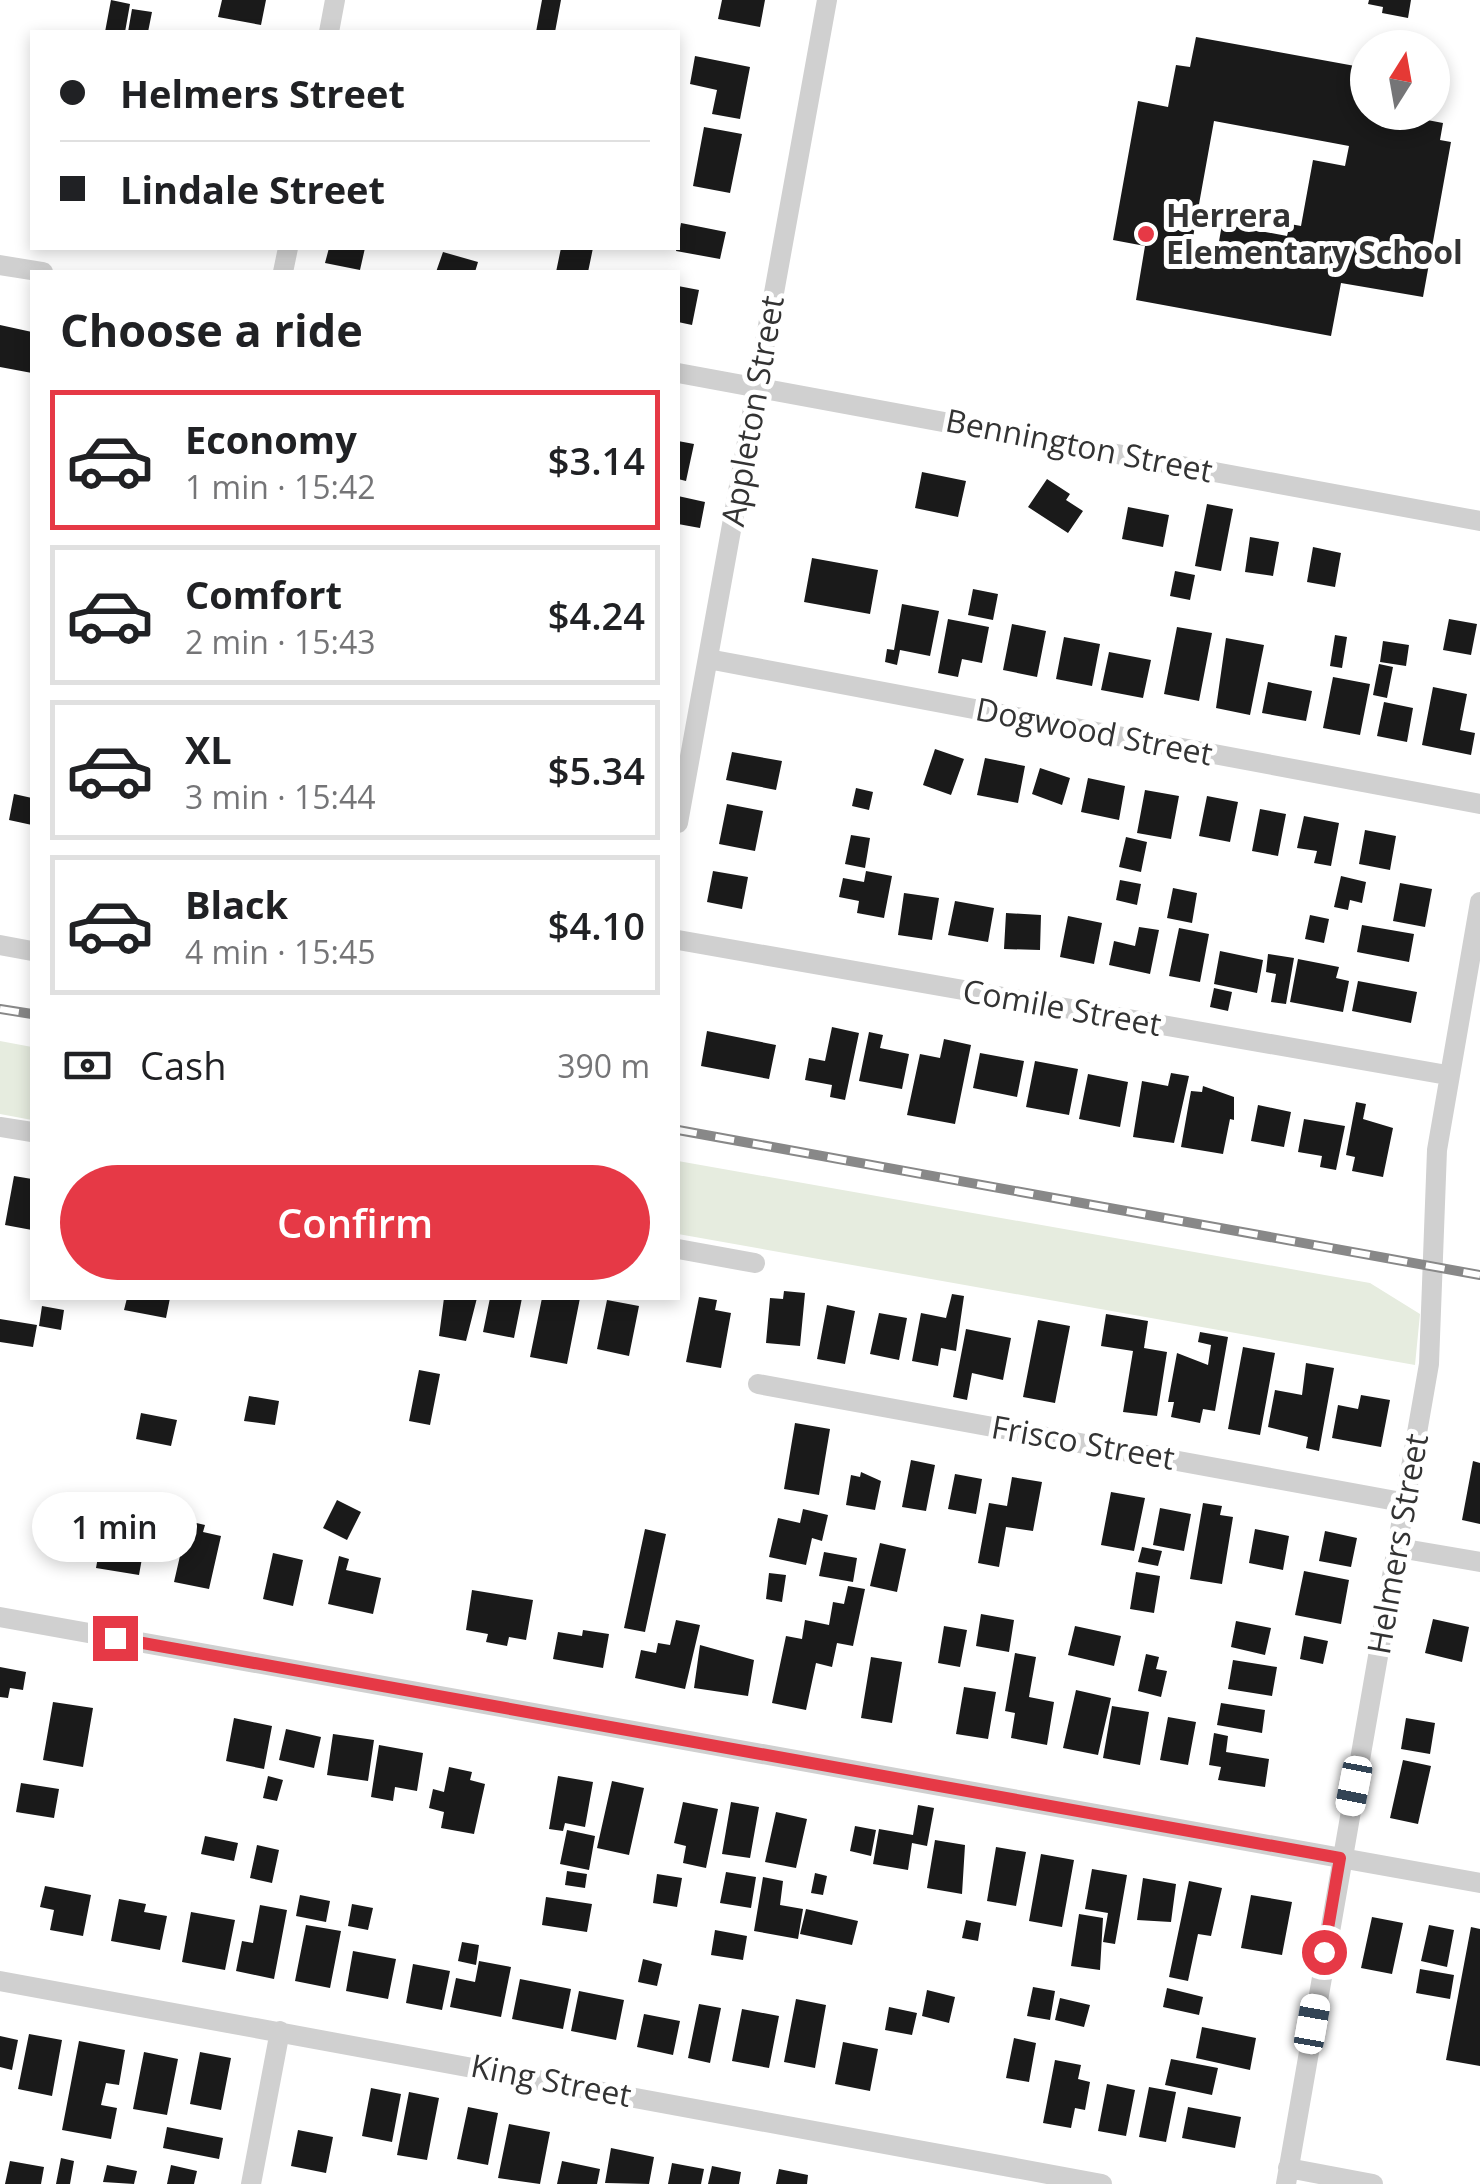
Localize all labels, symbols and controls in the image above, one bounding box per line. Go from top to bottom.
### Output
north arrow [1350,30,1450,130]
map controls [1350,30,1450,130]
text: Helmers Street [120,67,405,119]
text: Lindale Street [120,163,385,215]
place label: Herrera Elementary School [1166,193,1463,273]
marker: Herrera Elementary School [1135,223,1157,245]
street label: Appleton Street [710,292,793,529]
text: Choose a ride [60,299,363,360]
street label: Bennington Street [942,398,1216,491]
text: Economy [185,413,357,465]
icon: car [65,415,155,505]
text: $3.14 [548,434,645,486]
text: 1 min · 15:42 [185,465,376,508]
text: Comfort [185,568,342,620]
icon: car [65,570,155,660]
text: $4.24 [548,589,645,641]
text: 2 min · 15:43 [185,620,376,663]
street label: Dogwood Street [972,686,1216,775]
text: XL [185,723,232,775]
icon: car [65,725,155,815]
text: $5.34 [548,744,645,796]
text: 3 min · 15:44 [185,775,376,818]
text: Black [185,878,288,930]
icon: car [65,880,155,970]
text: $4.10 [548,899,645,951]
text: 4 min · 15:45 [185,930,376,973]
street label: Comile Street [960,968,1165,1045]
icon: cash [60,1038,115,1093]
text: Cash [140,1039,226,1091]
text: 390 m [557,1044,650,1087]
button: Confirm [60,1165,650,1280]
street label: Frisco Street [988,1404,1178,1479]
street label: Helmers Street [1356,1430,1437,1657]
callout: 1 min [32,1493,198,1563]
text: 1 min [71,1505,158,1548]
route end [93,1616,138,1661]
car [1334,1754,1374,1818]
route start [1302,1930,1347,1975]
car [1292,1992,1332,2056]
street label: King Street [467,2043,635,2116]

